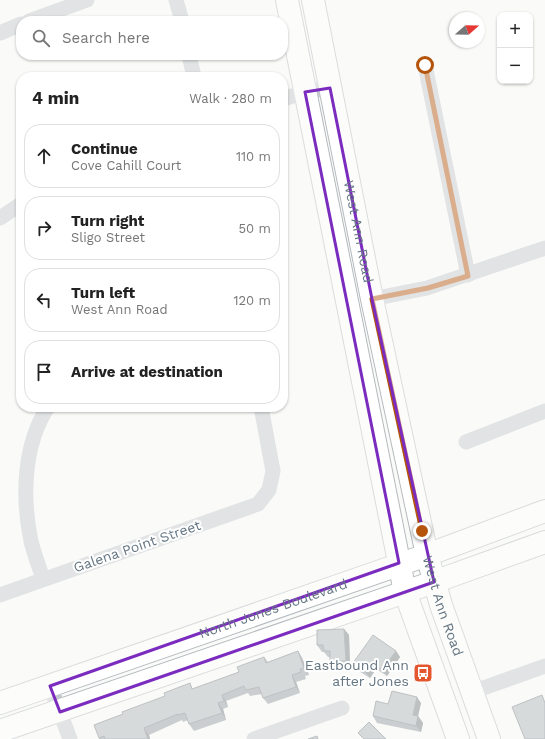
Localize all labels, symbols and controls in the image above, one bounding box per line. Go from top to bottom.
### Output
north arrow [449,12,485,48]
map controls [497,12,533,84]
button: + [497,12,533,48]
search box [16,16,288,60]
icon: search [30,27,52,49]
text: Search here [62,29,150,47]
button: − [497,48,533,84]
route start [416,56,434,74]
text: 4 min [32,88,79,108]
text: Walk · 280 m [189,91,272,106]
text: Continue [71,140,138,158]
icon: ahead [33,145,55,167]
text: 110 m [236,149,271,164]
text: Cove Cahill Court [71,158,181,173]
street label: West Ann Road [341,179,377,284]
text: Turn right [71,212,144,230]
icon: right [33,217,55,239]
text: 50 m [239,221,271,236]
text: Sligo Street [71,230,145,245]
text: Turn left [71,284,135,302]
icon: left [33,289,55,311]
text: 120 m [233,293,271,308]
text: West Ann Road [71,302,168,317]
icon: arrive [33,361,55,383]
text: Arrive at destination [71,363,223,381]
street label: Galena Point Street [71,517,203,575]
route end [413,522,431,540]
street label: West Ann Road [420,554,467,658]
street label: North Jones Boulevard [197,575,349,641]
place label: Eastbound Ann after Jones [305,657,409,689]
bus stop icon: Eastbound Ann after Jones [412,662,434,684]

